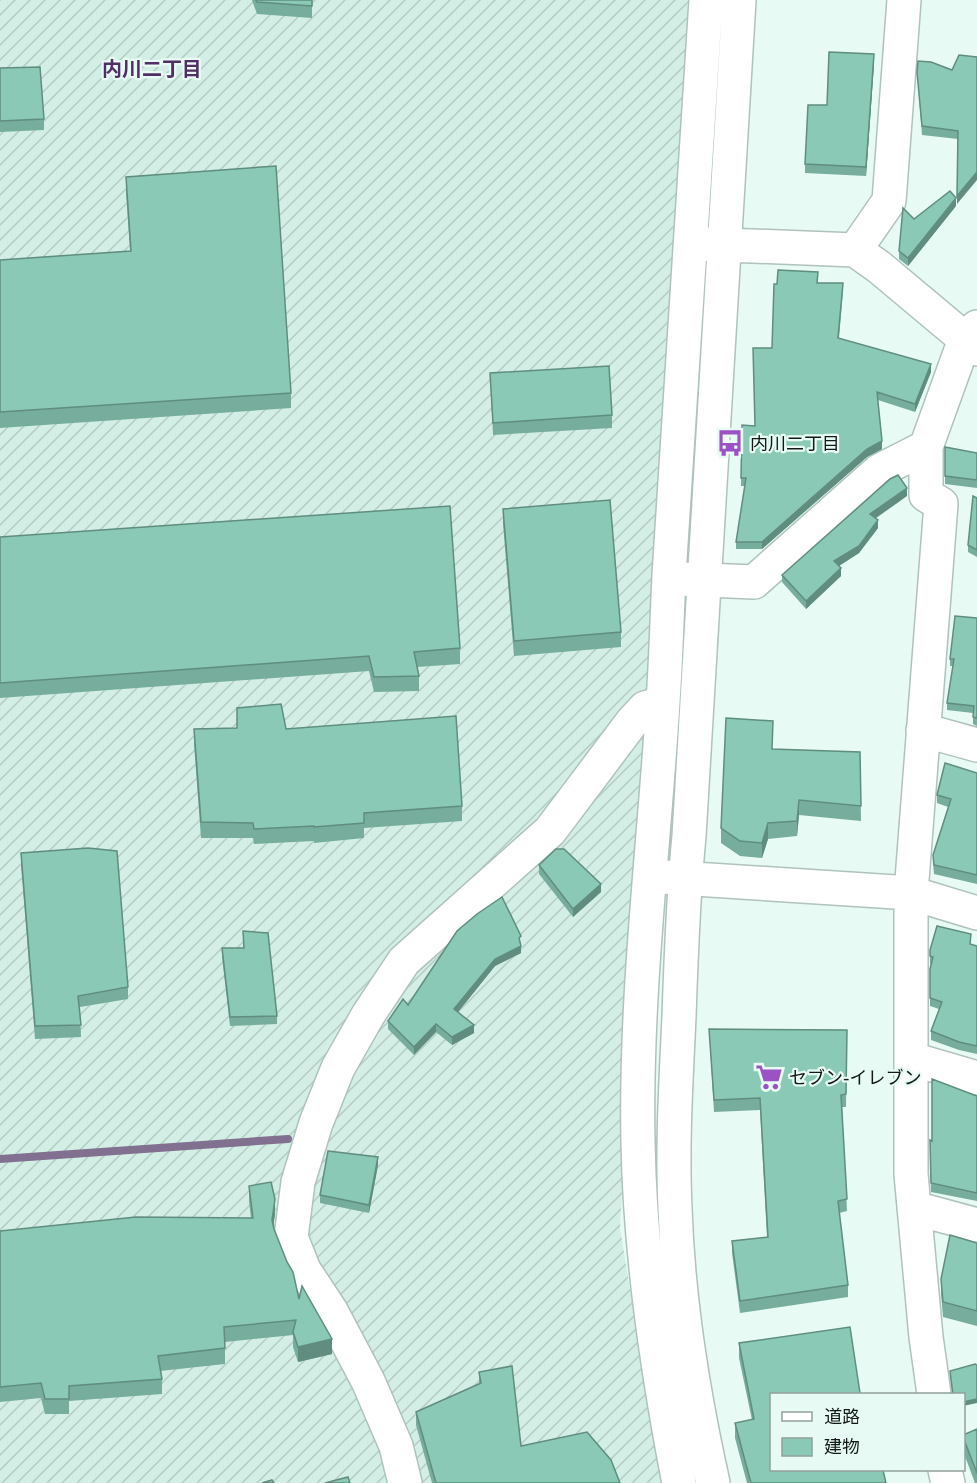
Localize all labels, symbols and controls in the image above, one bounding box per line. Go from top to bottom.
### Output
district label: 内川二丁目 [102,57,202,81]
bus stop icon: 内川二丁目 [715,428,745,458]
place label: 内川二丁目 [750,433,840,454]
supermarket icon: セブン-イレブン [754,1062,784,1092]
place label: セブン-イレブン [789,1067,922,1088]
legend [770,1393,965,1471]
text: 道路 [824,1406,860,1427]
text: 建物 [824,1436,860,1457]

